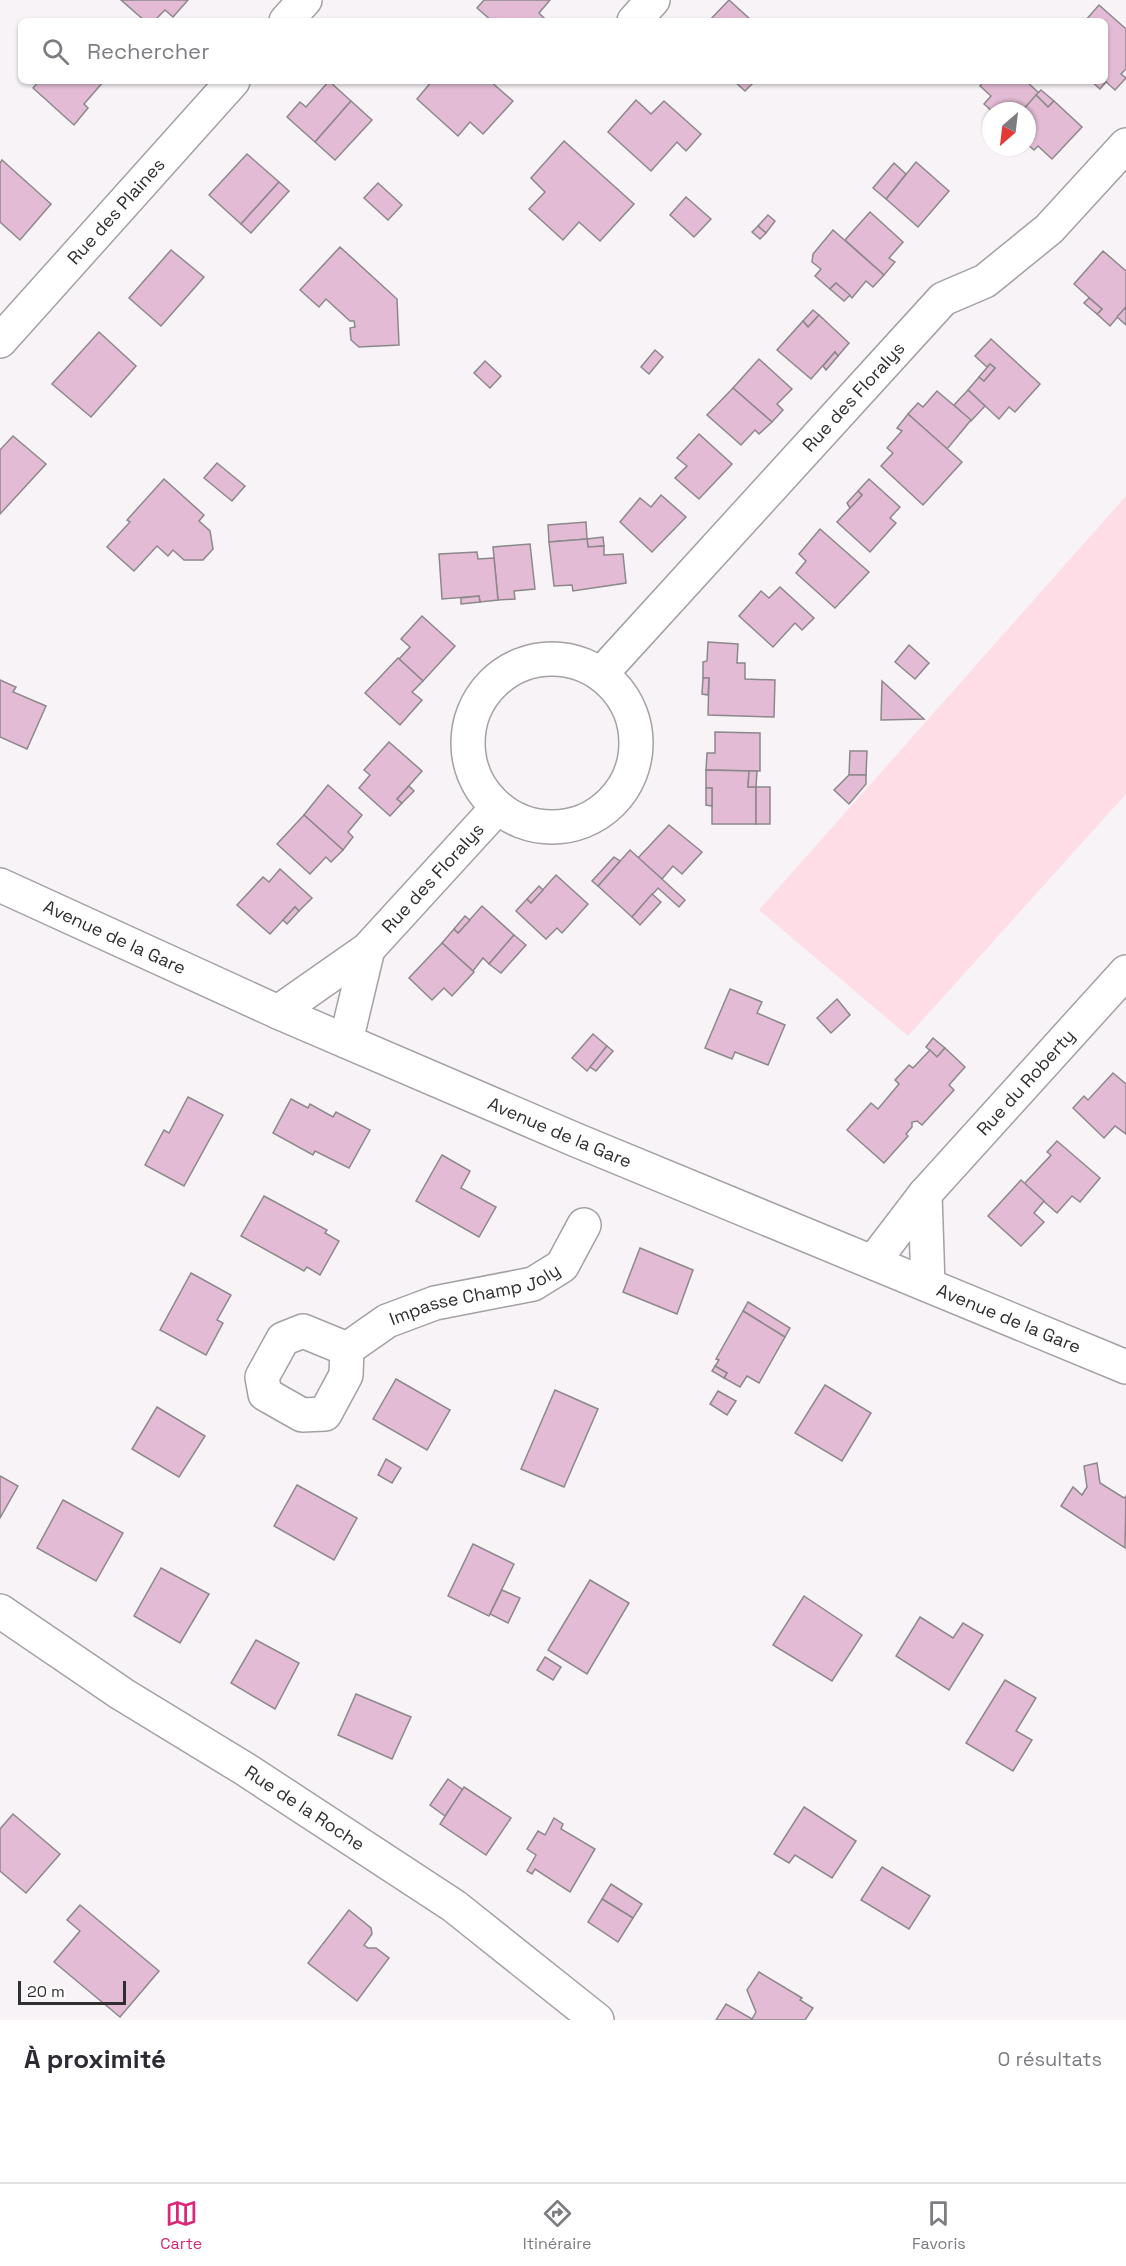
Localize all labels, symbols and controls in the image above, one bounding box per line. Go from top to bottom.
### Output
search box [18,18,1108,84]
icon: search [39,35,72,68]
text: Rechercher [87,37,209,65]
north arrow [982,102,1036,156]
street label: Rue des Plaines [62,153,169,269]
street label: Rue des Floralys [797,337,909,456]
street label: Rue des Floralys [376,818,489,938]
street label: Avenue de la Gare [40,894,190,979]
street label: Rue du Roberty [971,1024,1080,1140]
street label: Avenue de la Gare [484,1092,635,1173]
street label: Impasse Champ Joly [386,1258,564,1330]
street label: Avenue de la Gare [933,1278,1084,1358]
street label: Rue de la Roche [241,1760,369,1855]
scale bar [18,1978,126,2006]
text: 20 m [27,1981,65,2002]
text: À proximité [24,2042,166,2076]
text: 0 résultats [998,2046,1102,2072]
tab: Carte [160,2197,202,2254]
tab: Itinéraire [523,2197,591,2254]
tab: Favoris [912,2197,966,2254]

